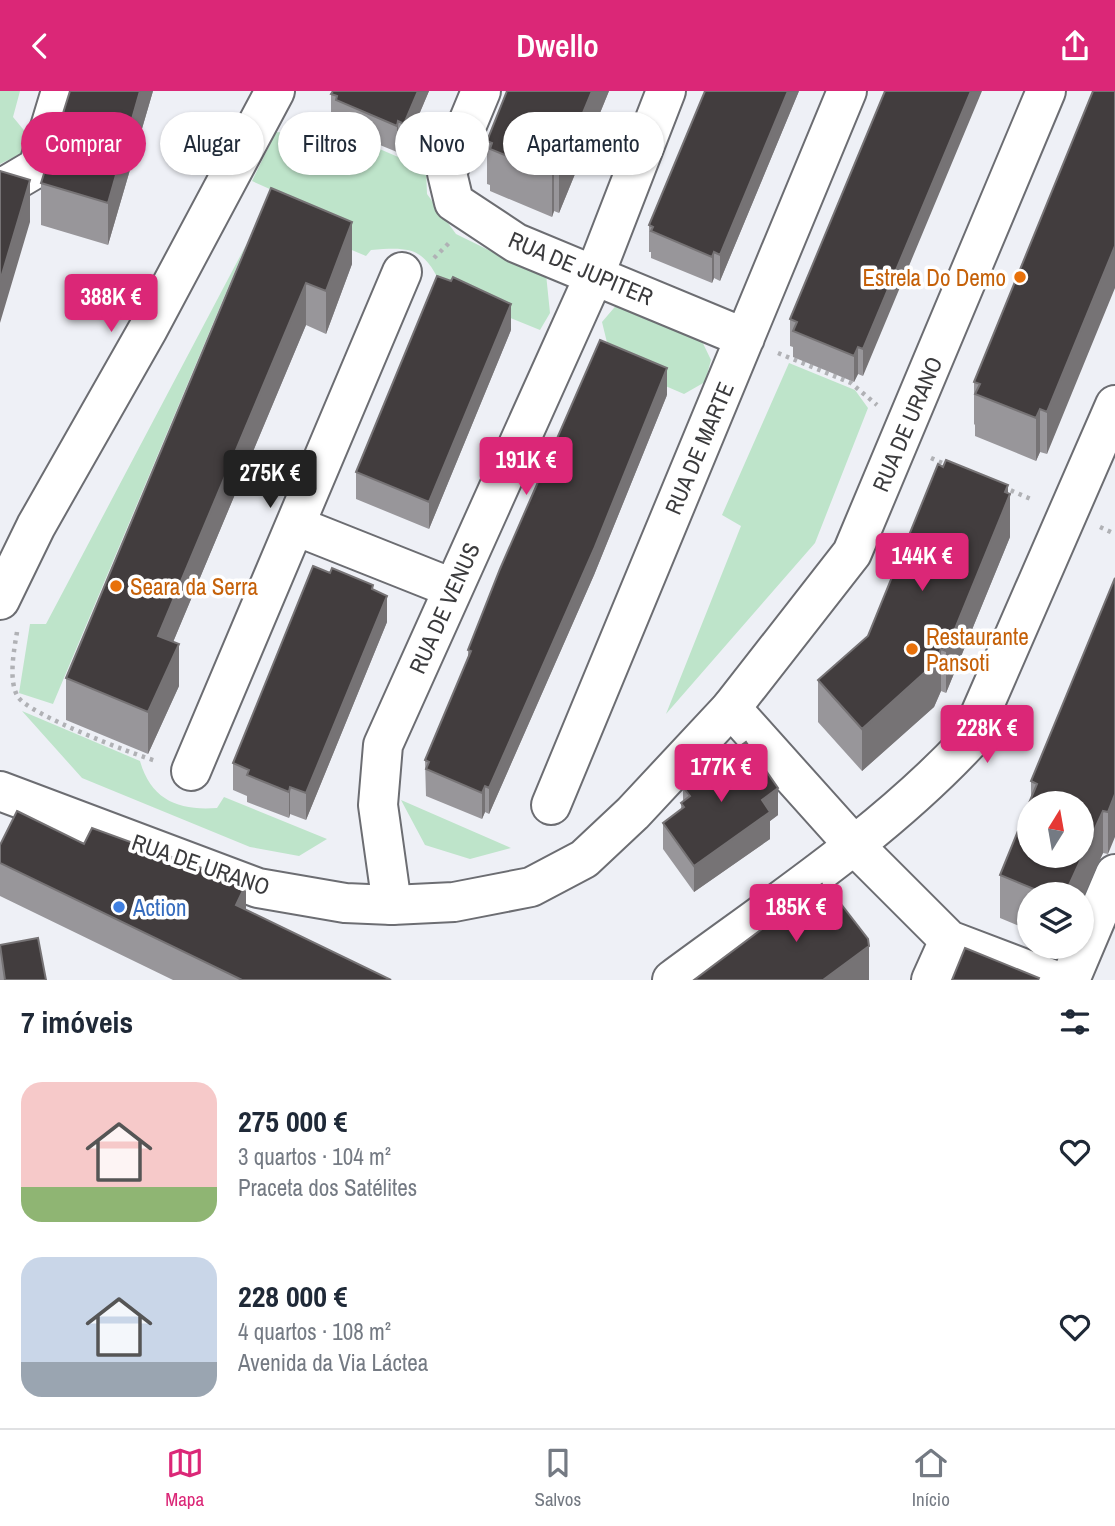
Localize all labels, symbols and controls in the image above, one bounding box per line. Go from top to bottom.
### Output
text: Dwello [516,24,599,67]
icon: back [21,27,59,65]
icon: share [1056,27,1094,65]
chip: Comprar [21,112,146,175]
chip: Alugar [160,112,264,175]
chip: Filtros [278,112,381,175]
chip: Novo [395,112,489,175]
chip: Apartamento [503,112,664,175]
street label: RUA DE JUPITER [504,224,658,313]
place label: Estrela Do Demo [862,262,1006,293]
marker: Estrela Do Demo [1012,269,1028,285]
pin: 388K € [54,275,168,334]
text: 388K € [81,281,141,312]
street label: RUA DE URANO [865,352,949,496]
street label: RUA DE MARTE [657,377,741,519]
pin: 191K € [469,437,583,497]
text: 191K € [496,444,556,475]
pin: 275K € [213,451,327,510]
text: 275K € [240,457,300,488]
pin: 144K € [865,533,979,593]
street label: RUA DE VENUS [401,538,487,678]
text: 144K € [892,540,952,571]
place label: Seara da Serra [130,571,258,602]
marker: Seara da Serra [108,578,124,594]
place label: Restaurante Pansoti [926,621,1029,678]
marker: Restaurante Pansoti [904,641,920,657]
pin: 228K € [930,705,1044,765]
text: 228K € [957,712,1017,743]
pin: 177K € [664,745,778,804]
text: 177K € [691,751,751,782]
north arrow [1017,791,1094,868]
map controls [1017,791,1094,959]
street label: RUA DE URANO [128,826,274,902]
button: layers [1017,882,1094,959]
pin: 185K € [739,885,853,944]
text: 185K € [766,891,826,922]
place label: Action [132,892,186,923]
marker: Action [111,899,127,915]
text: 7 imóveis [21,1002,133,1042]
icon: filters [1056,1003,1094,1041]
text: 275 000 € [238,1101,347,1141]
icon: home [77,1110,161,1194]
icon: heart [1056,1133,1094,1171]
text: 3 quartos · 104 m² [238,1141,391,1172]
text: Praceta dos Satélites [238,1172,417,1203]
text: 228 000 € [238,1276,347,1316]
icon: home [77,1285,161,1369]
icon: heart [1056,1308,1094,1346]
text: 4 quartos · 108 m² [238,1316,391,1347]
text: Avenida da Via Láctea [238,1347,428,1378]
tab: Mapa [165,1444,204,1512]
tab: Salvos [535,1444,581,1512]
tab: Início [912,1444,950,1512]

